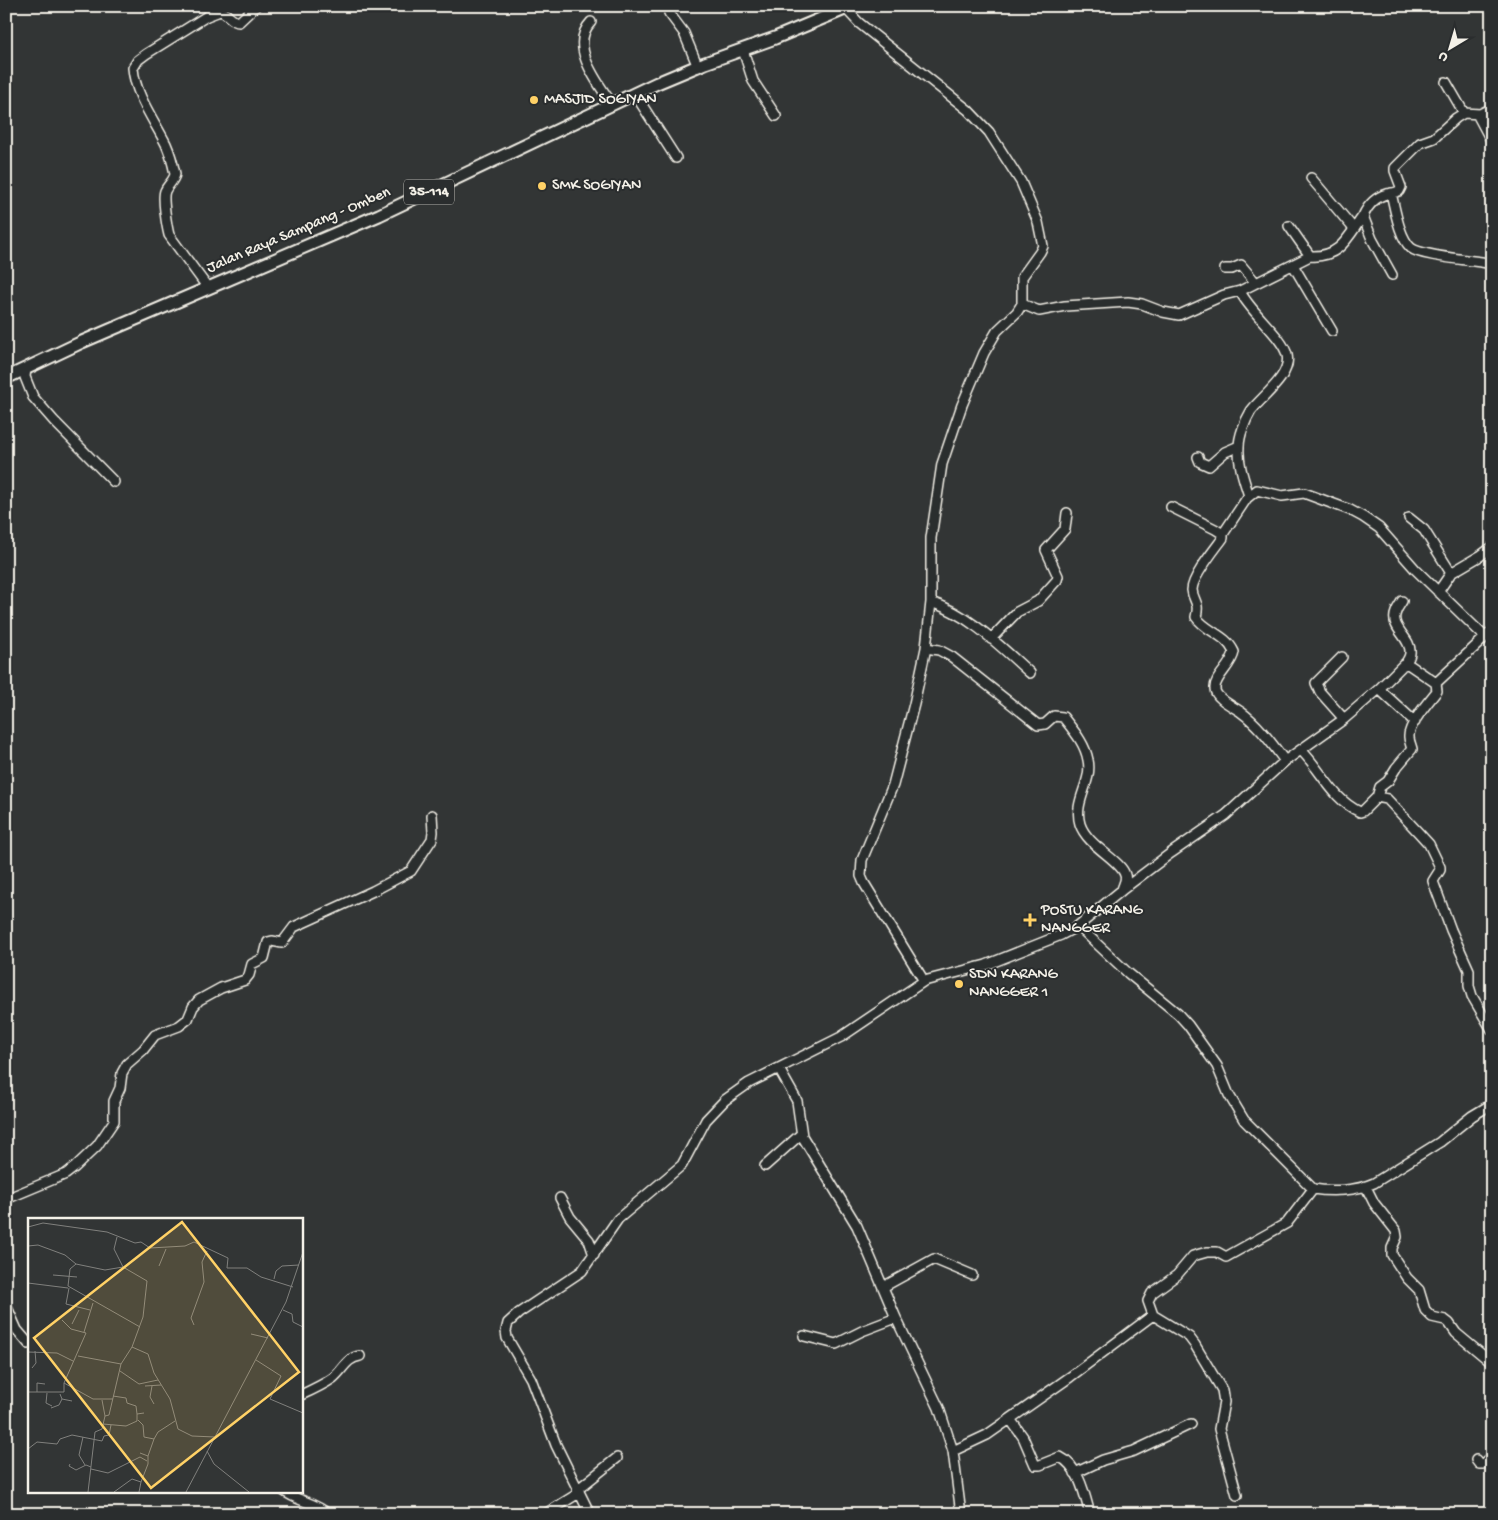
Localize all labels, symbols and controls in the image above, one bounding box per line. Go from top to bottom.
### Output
north arrow [1426,22,1476,72]
text: U [1435,47,1452,65]
place label: MASJID SOGIYAN [544,91,657,110]
marker: MASJID SOGIYAN [528,94,540,106]
place label: SMK SOGIYAN [552,177,641,196]
road number: 35-114 [404,180,454,204]
marker: SMK SOGIYAN [536,180,548,192]
street label: Jalan Raya Sampang - Omben [204,183,394,278]
place label: POSTU KARANG NANGGER [1040,902,1144,939]
marker: POSTU KARANG NANGGER [1023,913,1037,927]
place label: SDN KARANG NANGGER 1 [969,966,1059,1003]
marker: SDN KARANG NANGGER 1 [953,978,965,990]
inset map [28,1218,302,1492]

